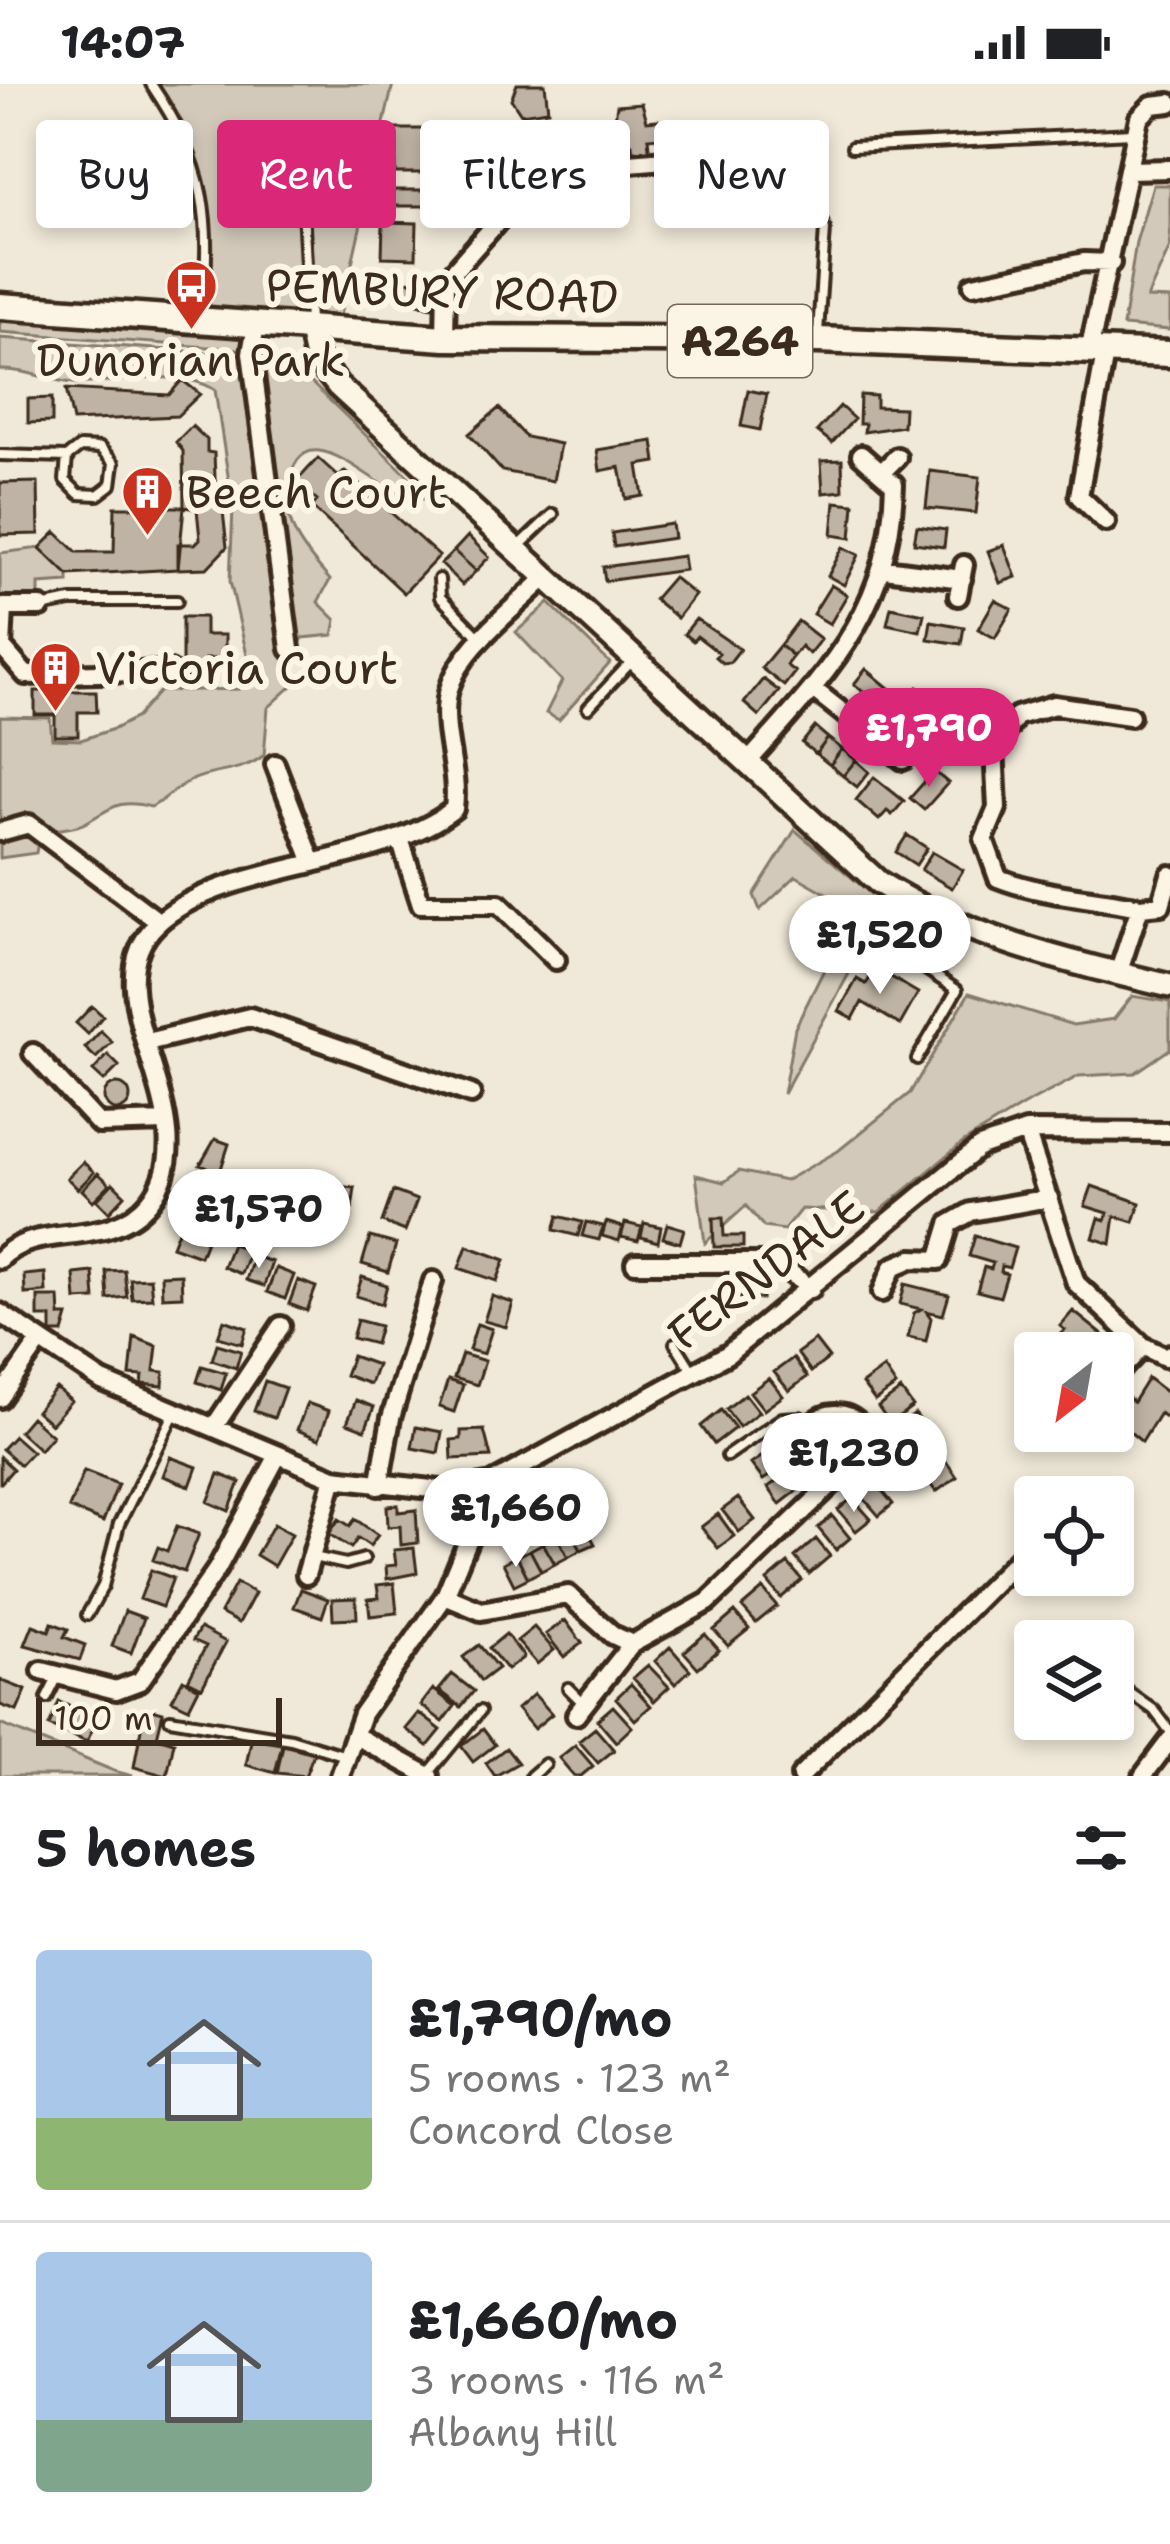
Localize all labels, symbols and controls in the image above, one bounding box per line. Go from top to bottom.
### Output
text: 14:07 [60,12,185,72]
chip: Buy [36,120,193,228]
chip: Rent [217,120,396,228]
chip: Filters [420,120,630,228]
chip: New [654,120,829,228]
street label: PEMBURY ROAD [265,255,619,327]
bus stop icon: Dunorian Park [163,258,219,332]
road number: A264 [668,305,812,377]
place label: Dunorian Park [37,330,345,390]
place label: Beech Court [186,462,447,522]
building icon: Beech Court [119,464,175,538]
place label: Victoria Court [95,638,398,698]
building icon: Victoria Court [28,640,84,714]
pin: £1,790 [831,688,1027,790]
text: £1,790 [865,701,993,753]
pin: £1,520 [782,895,978,997]
text: £1,520 [816,908,944,960]
pin: £1,570 [161,1169,357,1271]
street label: FERNDALE [656,1176,876,1364]
text: £1,570 [194,1182,324,1234]
north arrow [1014,1332,1134,1452]
map controls [1014,1332,1134,1740]
pin: £1,230 [756,1413,952,1515]
text: £1,230 [788,1426,920,1478]
pin: £1,660 [418,1468,614,1570]
button: locate [1014,1476,1134,1596]
text: £1,660 [450,1481,582,1533]
button: layers [1014,1620,1134,1740]
scale bar [36,1692,282,1745]
text: 100 m [54,1696,153,1741]
text: 5 homes [36,1814,256,1882]
icon: filters [1068,1815,1134,1881]
text: £1,790/mo [408,1984,673,2052]
icon: home [132,1998,276,2142]
text: 5 rooms · 123 m² [408,2052,731,2104]
text: Concord Close [408,2104,674,2156]
text: £1,660/mo [408,2286,678,2354]
icon: home [132,2300,276,2444]
text: 3 rooms · 116 m² [408,2354,725,2406]
text: Albany Hill [408,2406,617,2458]

